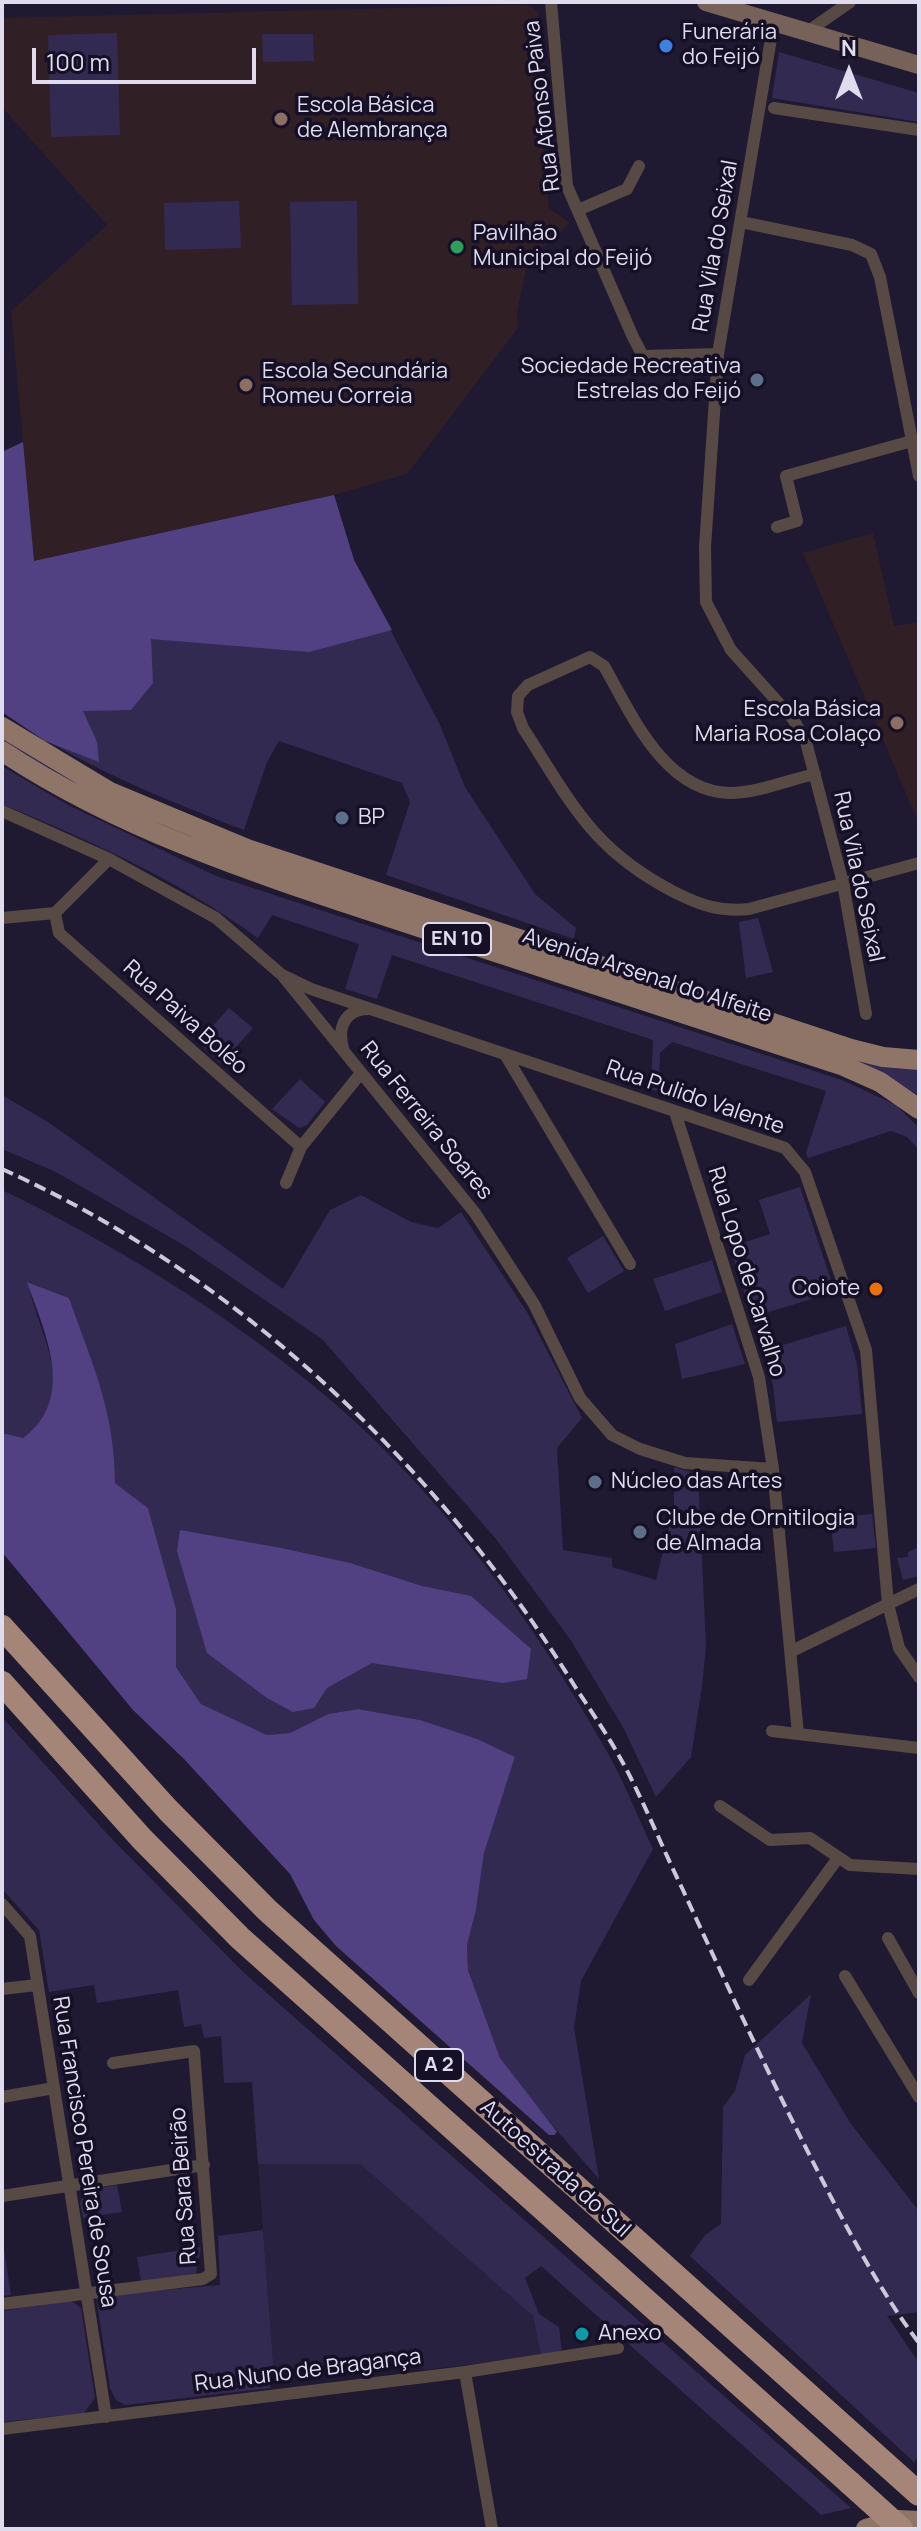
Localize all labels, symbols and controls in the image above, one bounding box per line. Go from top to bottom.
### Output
street label: Rua Afonso Paiva [519,19,567,193]
place label: Funerária do Feijó [682,20,777,72]
scale bar [36,32,260,82]
north arrow [809,32,889,112]
text: N [841,33,857,63]
marker: Funerária do Feijó [657,37,675,55]
text: 100 m [46,45,110,78]
place label: Escola Básica de Alembrança [297,93,448,144]
marker: Escola Básica de Alembrança [272,110,290,128]
street label: Rua Vila do Seixal [688,158,744,334]
place label: Pavilhão Municipal do Feijó [473,221,652,272]
marker: Pavilhão Municipal do Feijó [448,238,466,256]
place label: Sociedade Recreativa Estrelas do Feijó [521,354,741,406]
place label: Escola Secundária Romeu Correia [262,359,448,410]
marker: Sociedade Recreativa Estrelas do Feijó [748,371,766,389]
marker: Escola Secundária Romeu Correia [237,376,255,394]
place label: Escola Básica Maria Rosa Colaço [695,697,881,748]
marker: Escola Básica Maria Rosa Colaço [888,714,906,732]
street label: Rua Vila do Seixal [827,789,889,965]
place label: BP [358,805,385,831]
marker: BP [333,809,351,827]
road number: EN 10 [423,923,491,955]
street label: Avenida Arsenal do Alfeite [519,923,775,1029]
street label: Rua Paiva Boléo [117,955,253,1081]
street label: Rua Ferreira Soares [354,1037,498,1205]
street label: Rua Pulido Valente [602,1055,788,1141]
street label: Rua Lopo de Carvalho [701,1164,791,1380]
place label: Coiote [792,1276,860,1302]
marker: Coiote [867,1280,885,1298]
place label: Núcleo das Artes [611,1469,782,1495]
marker: Núcleo das Artes [586,1473,604,1491]
place label: Clube de Ornitilogia de Almada [656,1506,855,1558]
marker: Clube de Ornitilogia de Almada [631,1523,649,1541]
street label: Rua Francisco Pereira de Sousa [46,1995,122,2309]
road number: A 2 [415,2049,463,2081]
street label: Autoestrada do Sul [474,2095,636,2243]
street label: Rua Sara Beirão [165,2106,203,2266]
place label: Anexo [598,2321,662,2347]
marker: Anexo [573,2325,591,2343]
street label: Rua Nuno de Bragança [193,2344,423,2398]

